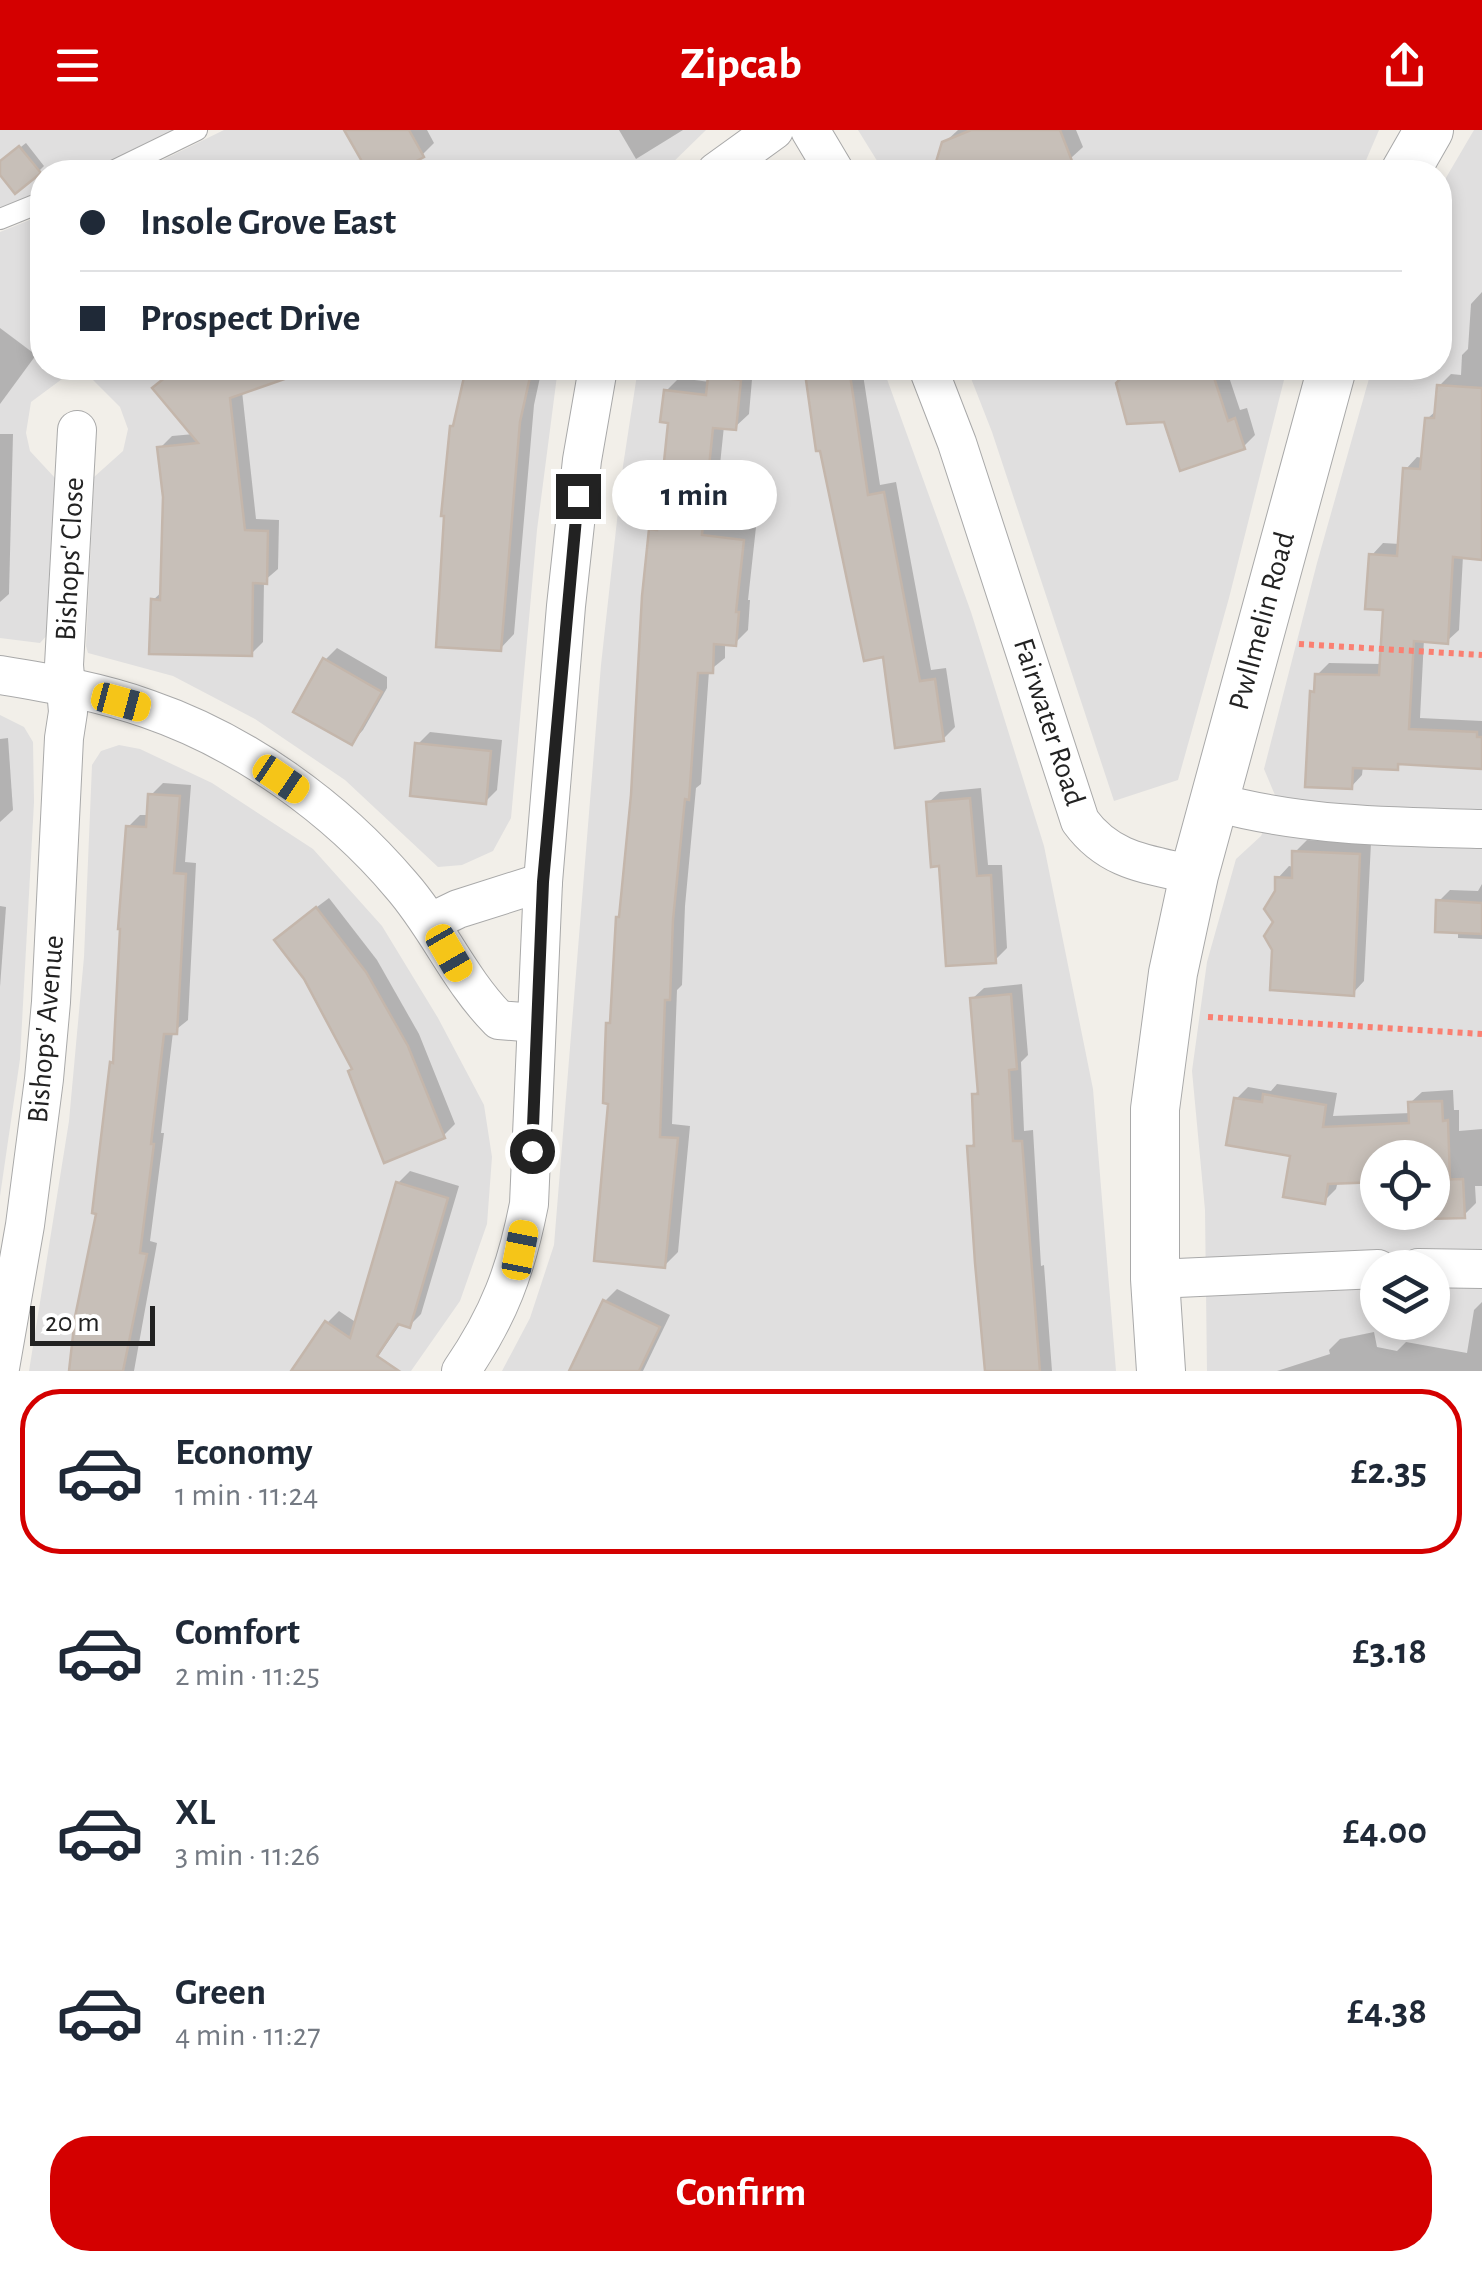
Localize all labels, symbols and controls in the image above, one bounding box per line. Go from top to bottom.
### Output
icon: menu [50,38,105,93]
icon: share [1377,38,1432,93]
text: Zipcab [680,42,802,87]
text: Insole Grove East [140,204,396,242]
text: Prospect Drive [140,300,360,338]
callout: 1 min [613,461,778,531]
route end [556,474,601,519]
street label: Bishops' Close [51,476,89,642]
text: 1 min [661,479,728,511]
street label: Pwllmelin Road [1224,529,1300,713]
street label: Fairwater Road [1008,635,1090,809]
car [88,680,154,724]
car [248,750,314,808]
car [421,920,477,986]
street label: Bishops' Avenue [23,934,69,1124]
route start [510,1129,555,1174]
map controls [1360,1140,1450,1340]
button: locate [1360,1140,1450,1230]
car [500,1218,540,1282]
button: layers [1360,1250,1450,1340]
scale bar [30,1301,155,1346]
text: 20 m [45,1309,100,1337]
icon: car [55,1427,145,1517]
text: Economy [175,1434,313,1472]
text: £2.35 [1351,1453,1427,1491]
text: 1 min · 11:24 [175,1479,318,1511]
icon: car [55,1607,145,1697]
text: Comfort [175,1614,300,1652]
text: £3.18 [1353,1633,1427,1671]
text: 2 min · 11:25 [175,1659,320,1691]
icon: car [55,1787,145,1877]
text: XL [175,1794,215,1832]
text: £4.00 [1343,1813,1427,1851]
text: 3 min · 11:26 [175,1839,320,1871]
icon: car [55,1967,145,2057]
text: Green [175,1974,266,2012]
text: £4.38 [1347,1993,1427,2031]
text: 4 min · 11:27 [175,2019,321,2051]
button: Confirm [50,2136,1432,2251]

